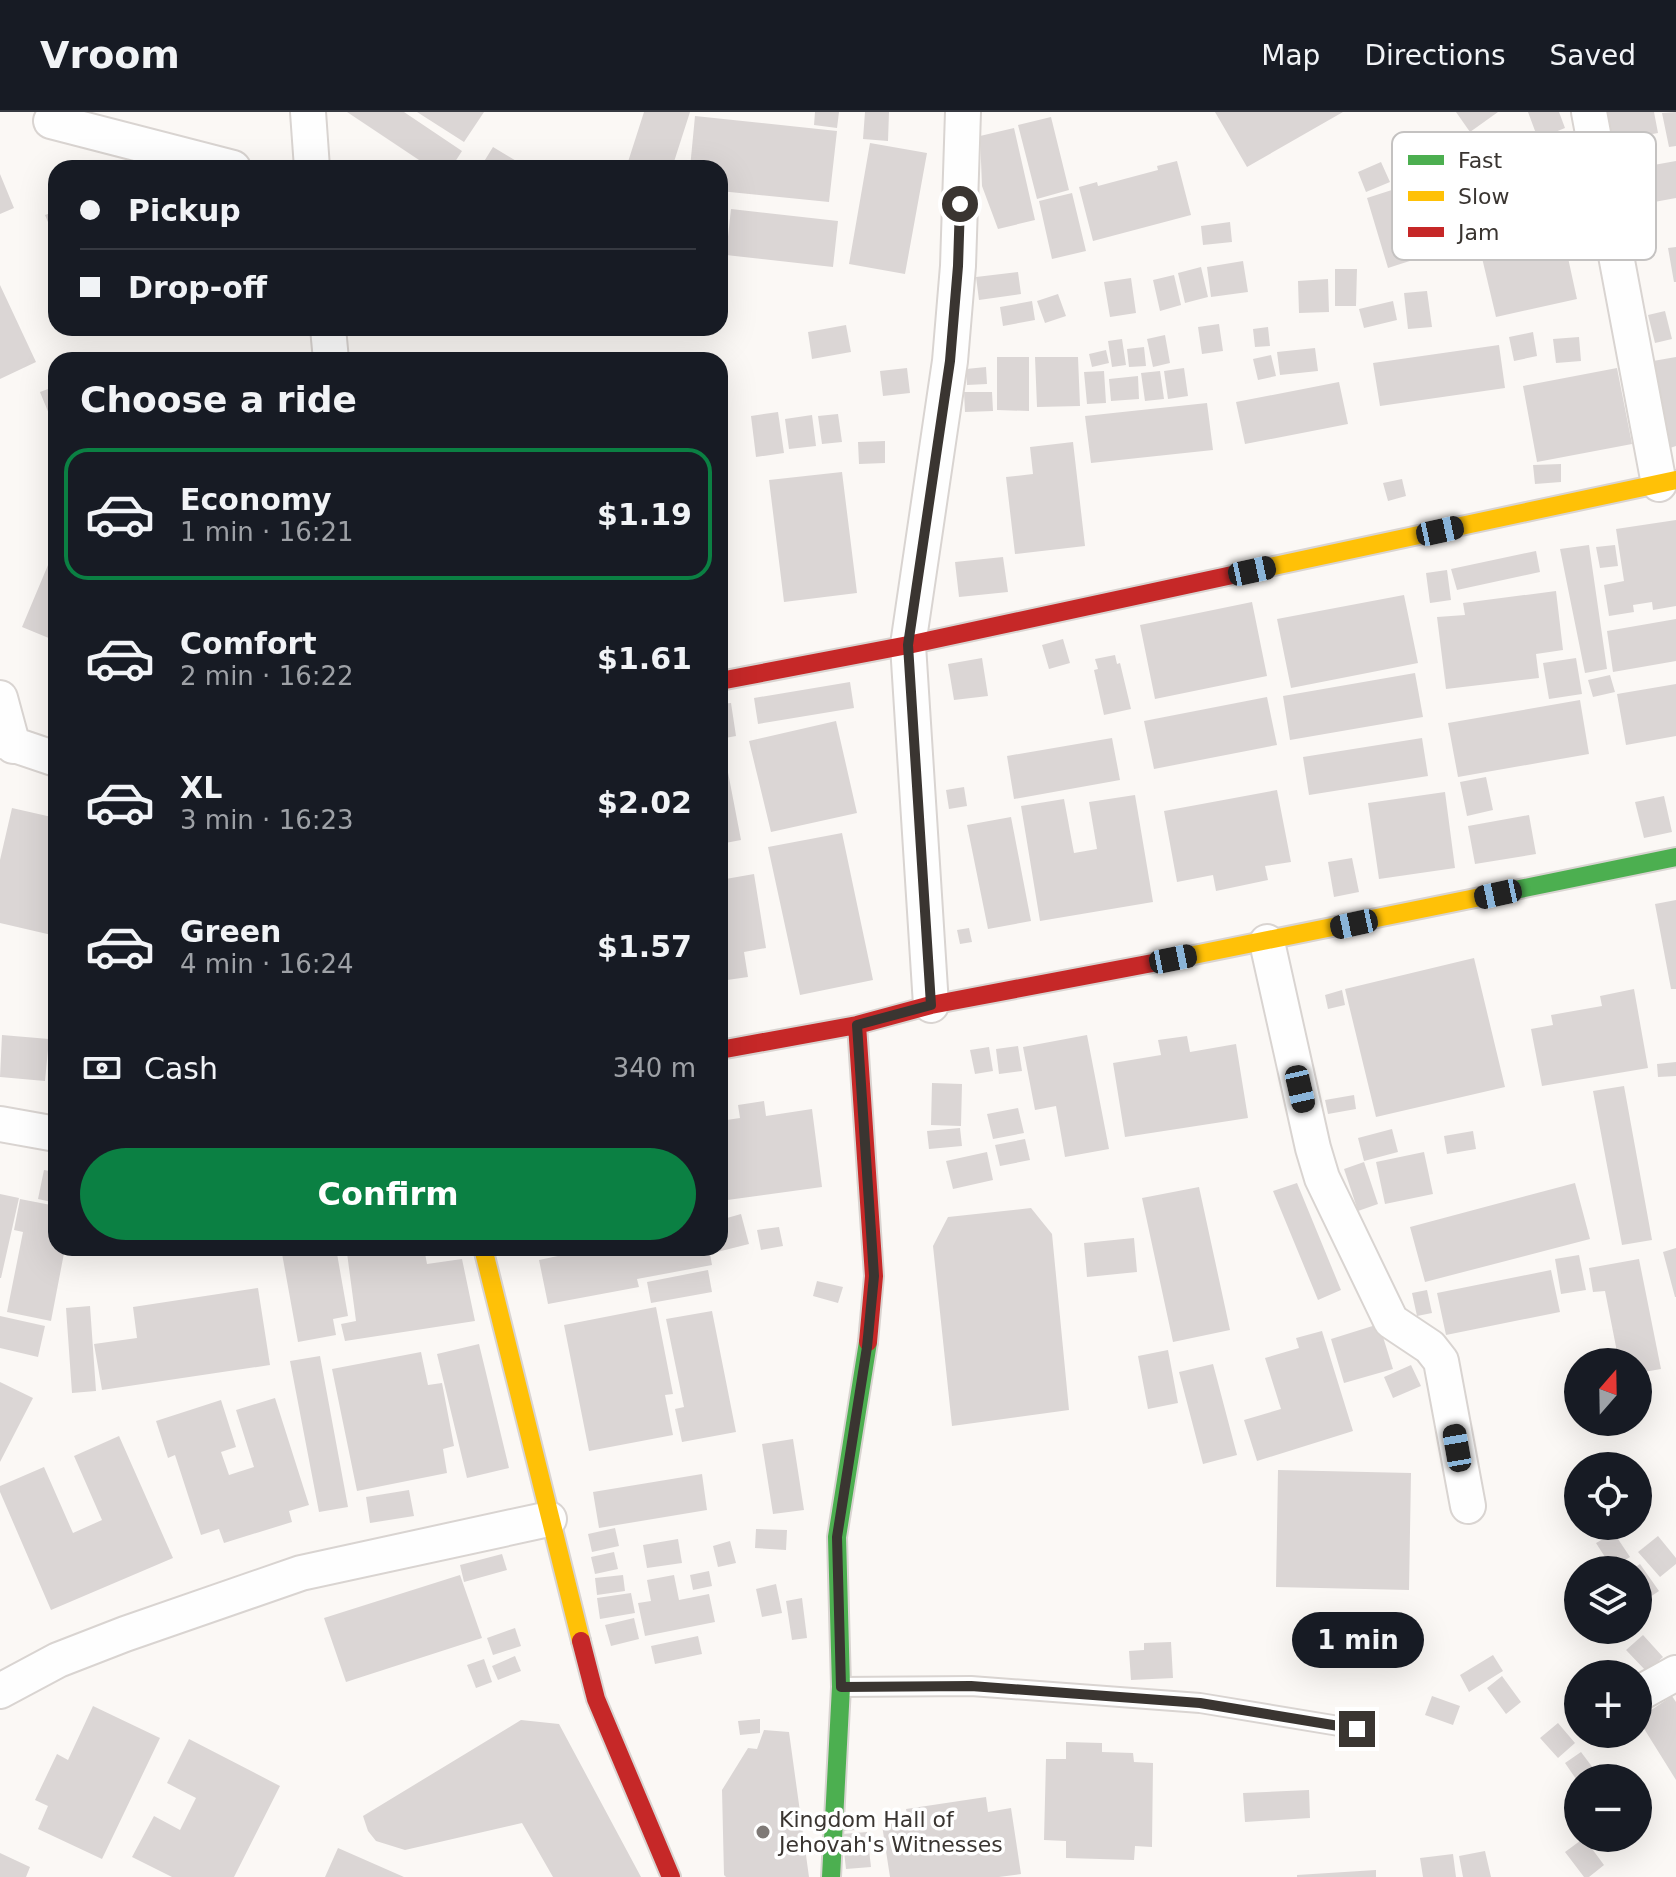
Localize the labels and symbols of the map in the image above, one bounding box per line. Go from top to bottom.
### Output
legend [1392,132,1656,260]
text: Fast [1458,148,1503,173]
text: Slow [1458,184,1510,209]
route start [942,186,978,222]
text: Jam [1456,220,1499,245]
car [1414,514,1466,548]
car [1226,554,1278,588]
car [1472,877,1524,911]
car [1328,907,1380,941]
car [1147,943,1199,975]
car [1283,1063,1317,1115]
north arrow [1564,1348,1652,1436]
car [1441,1422,1473,1474]
callout: 1 min [1291,1613,1423,1669]
route end [1339,1711,1375,1747]
place label: Kingdom Hall of Jehovah's Witnesses [777,1807,1003,1857]
marker: Kingdom Hall of Jehovah's Witnesses [754,1823,772,1841]

